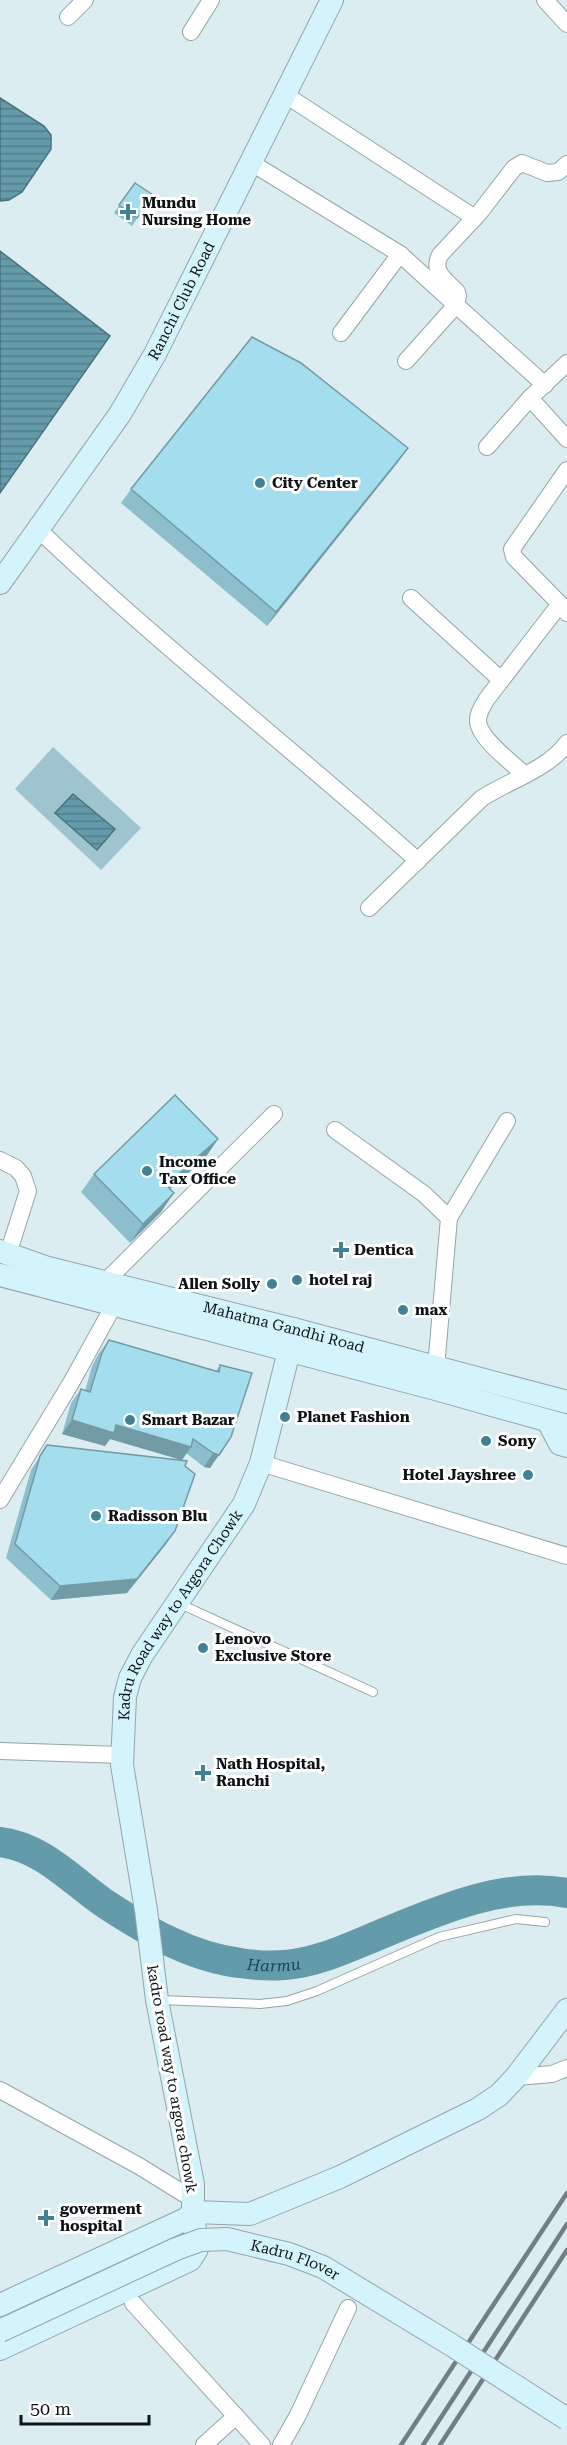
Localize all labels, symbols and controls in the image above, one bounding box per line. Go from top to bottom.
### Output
place label: Mundu Nursing Home [142,194,251,229]
marker: Mundu Nursing Home [119,203,137,221]
street label: Ranchi Club Road [144,239,219,363]
place label: City Center [272,474,358,492]
marker: City Center [253,476,267,490]
place label: Income Tax Office [159,1153,236,1188]
marker: Income Tax Office [140,1164,154,1178]
marker: Dentica [332,1241,350,1259]
place label: Dentica [354,1241,414,1259]
place label: hotel raj [309,1271,372,1289]
marker: hotel raj [290,1273,304,1287]
place label: Allen Solly [178,1275,260,1293]
marker: Allen Solly [265,1277,279,1291]
street label: Mahatma Gandhi Road [201,1298,367,1357]
place label: max [415,1301,447,1319]
marker: max [396,1303,410,1317]
place label: Planet Fashion [297,1408,410,1426]
marker: Planet Fashion [278,1410,292,1424]
place label: Smart Bazar [142,1411,235,1429]
marker: Smart Bazar [123,1413,137,1427]
place label: Sony [498,1432,536,1450]
marker: Sony [479,1434,493,1448]
place label: Hotel Jayshree [402,1466,516,1484]
marker: Hotel Jayshree [521,1468,535,1482]
street label: Kadru Road way to Argora Chowk [115,1506,247,1721]
place label: Radisson Blu [108,1507,208,1525]
marker: Radisson Blu [89,1509,103,1523]
place label: Lenovo Exclusive Store [215,1630,332,1665]
marker: Lenovo Exclusive Store [196,1641,210,1655]
place label: Nath Hospital, Ranchi [216,1755,325,1790]
marker: Nath Hospital, Ranchi [194,1764,212,1782]
water label: Harmu [245,1954,302,1975]
street label: kadro road way to argora chowk [143,1963,201,2195]
place label: goverment hospital [59,2200,142,2235]
marker: goverment hospital [37,2209,55,2227]
street label: Kadru Flover [249,2236,343,2284]
scale bar [21,2388,148,2426]
text: 50 m [30,2398,71,2419]

